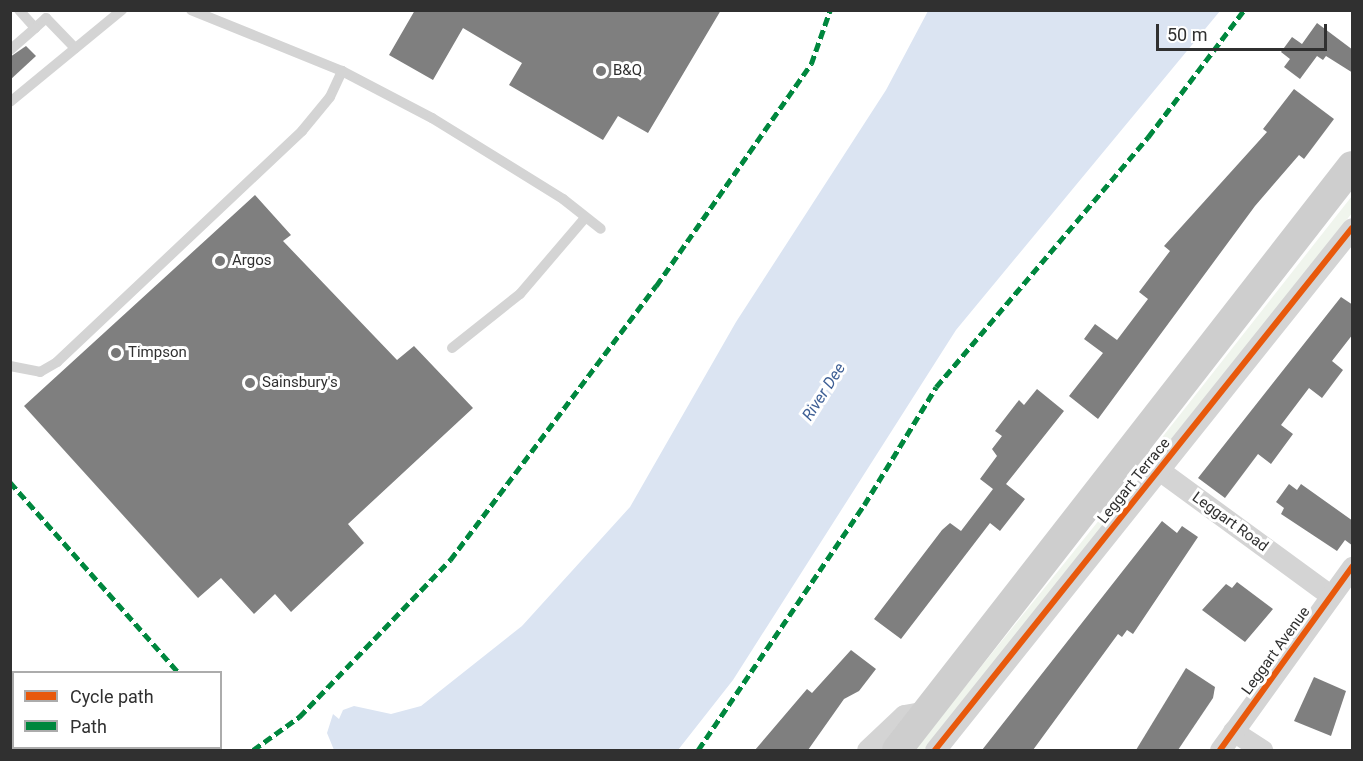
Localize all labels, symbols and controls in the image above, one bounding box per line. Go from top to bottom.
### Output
scale bar [1159,12,1330,50]
text: 50 m [1167,24,1207,45]
place label: B&Q [613,62,642,80]
marker: B&Q [594,64,608,78]
place label: Argos [232,252,271,270]
marker: Argos [213,254,227,268]
place label: Timpson [128,344,187,362]
marker: Timpson [109,346,123,360]
water label: River Dee [798,360,850,424]
place label: Sainsbury's [262,374,338,392]
marker: Sainsbury's [243,376,257,390]
street label: Leggart Terrace [1094,434,1174,528]
street label: Leggart Road [1188,488,1272,556]
street label: Leggart Avenue [1238,604,1314,698]
legend [12,671,222,749]
text: Cycle path [70,686,154,707]
text: Path [70,716,107,737]

